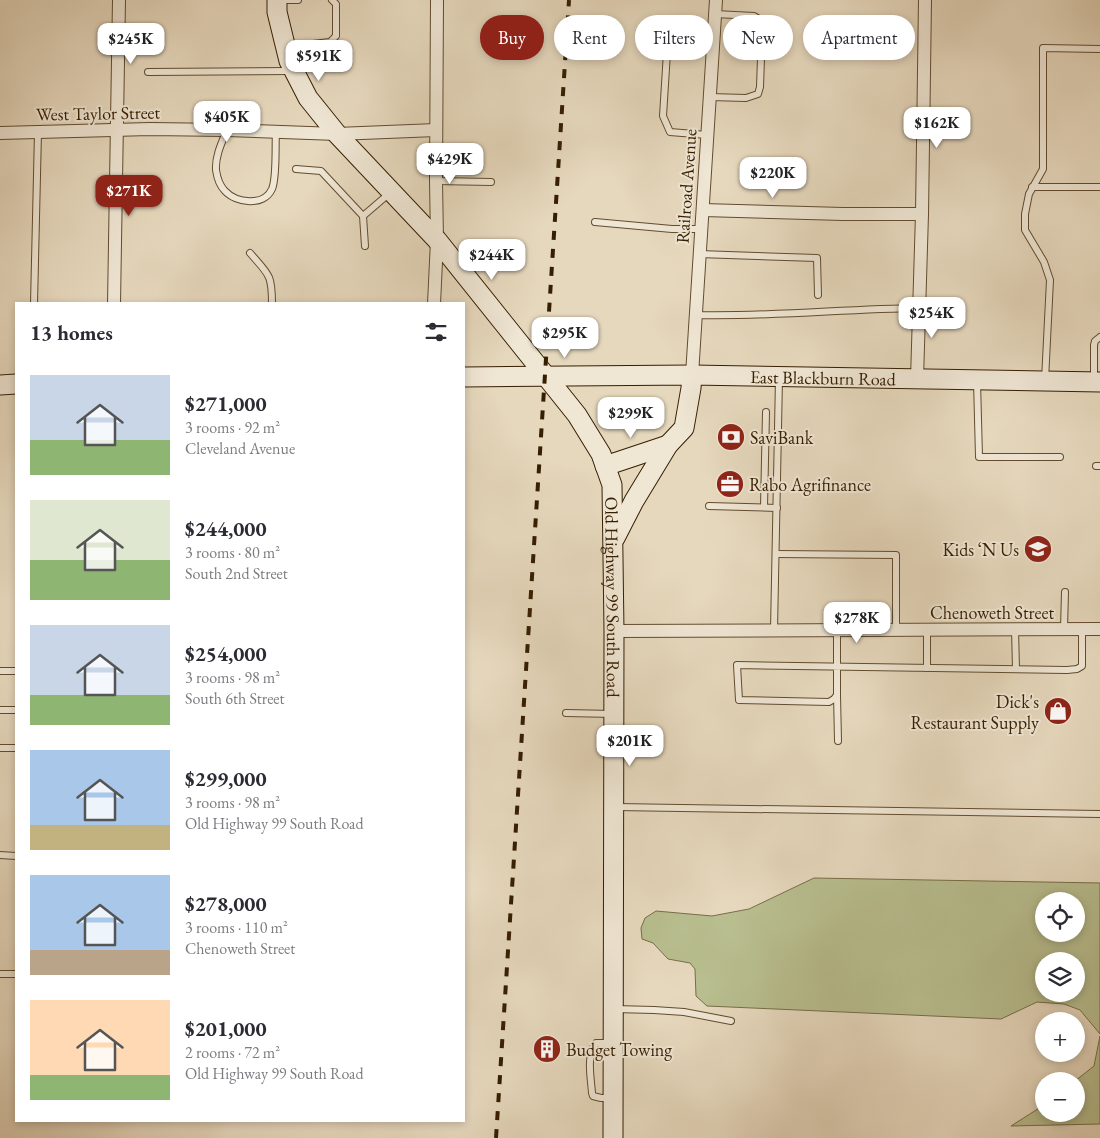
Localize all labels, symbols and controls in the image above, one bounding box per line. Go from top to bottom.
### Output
chip: Buy [480,15,544,60]
chip: Rent [554,15,625,60]
chip: Filters [635,15,713,60]
chip: New [723,15,793,60]
chip: Apartment [803,15,915,60]
pin: $245K [96,22,166,65]
text: $245K [109,28,153,49]
pin: $591K [284,39,354,82]
text: $591K [297,45,341,66]
street label: West Taylor Street [36,100,161,126]
pin: $405K [192,100,262,143]
text: $405K [205,106,249,127]
pin: $162K [902,106,972,149]
text: $162K [915,112,959,133]
street label: Railroad Avenue [671,128,701,244]
pin: $429K [415,142,485,185]
text: $429K [428,148,472,169]
pin: $220K [738,156,808,199]
text: $220K [751,162,795,183]
pin: $271K [94,174,164,217]
text: $271K [107,180,151,201]
pin: $244K [457,238,527,281]
text: $244K [470,244,514,265]
pin: $254K [897,296,967,339]
text: $254K [910,302,954,323]
pin: $295K [530,316,600,359]
icon: filters [422,318,450,346]
text: 13 homes [30,319,113,346]
text: $295K [543,322,587,343]
street label: East Blackburn Road [750,365,897,390]
text: $271,000 [185,390,267,417]
icon: home [70,395,130,455]
pin: $299K [596,396,666,439]
text: $299K [609,402,653,423]
text: 3 rooms · 92 m² [185,417,280,438]
bank icon: SaviBank [716,422,746,452]
place label: SaviBank [750,426,814,449]
text: Cleveland Avenue [185,438,295,459]
office icon: Rabo Agrifinance [715,469,745,499]
place label: Rabo Agrifinance [749,473,871,496]
street label: Old Highway 99 South Road [601,497,626,699]
text: $244,000 [185,515,267,542]
icon: home [70,520,130,580]
school or university icon: Kids ‘N Us [1023,534,1053,564]
place label: Kids ‘N Us [943,538,1019,561]
text: 3 rooms · 80 m² [185,542,280,563]
text: South 2nd Street [185,563,288,584]
street label: Chenoweth Street [930,601,1054,624]
pin: $278K [822,602,892,644]
text: $278K [835,607,879,628]
text: $254,000 [185,640,267,667]
icon: home [70,645,130,705]
text: 3 rooms · 98 m² [185,667,280,688]
text: South 6th Street [185,688,285,709]
place label: Dick's Restaurant Supply [911,690,1039,734]
shop icon: Dick's Restaurant Supply [1043,696,1073,726]
pin: $201K [595,724,665,767]
text: $201K [608,730,652,751]
text: $299,000 [185,765,267,792]
icon: home [70,770,130,830]
text: 3 rooms · 98 m² [185,792,280,813]
text: Old Highway 99 South Road [185,813,363,834]
text: $278,000 [185,890,267,917]
map controls [1035,892,1085,1122]
button: locate [1035,892,1085,942]
icon: home [70,895,130,955]
text: 3 rooms · 110 m² [185,917,288,938]
text: Chenoweth Street [185,938,295,959]
button: layers [1035,952,1085,1002]
button: + [1035,1012,1085,1062]
text: $201,000 [185,1015,267,1042]
icon: home [70,1020,130,1080]
building icon: Budget Towing [532,1034,562,1064]
place label: Budget Towing [566,1038,672,1061]
text: 2 rooms · 72 m² [185,1042,280,1063]
text: Old Highway 99 South Road [185,1063,363,1084]
button: − [1035,1072,1085,1122]

